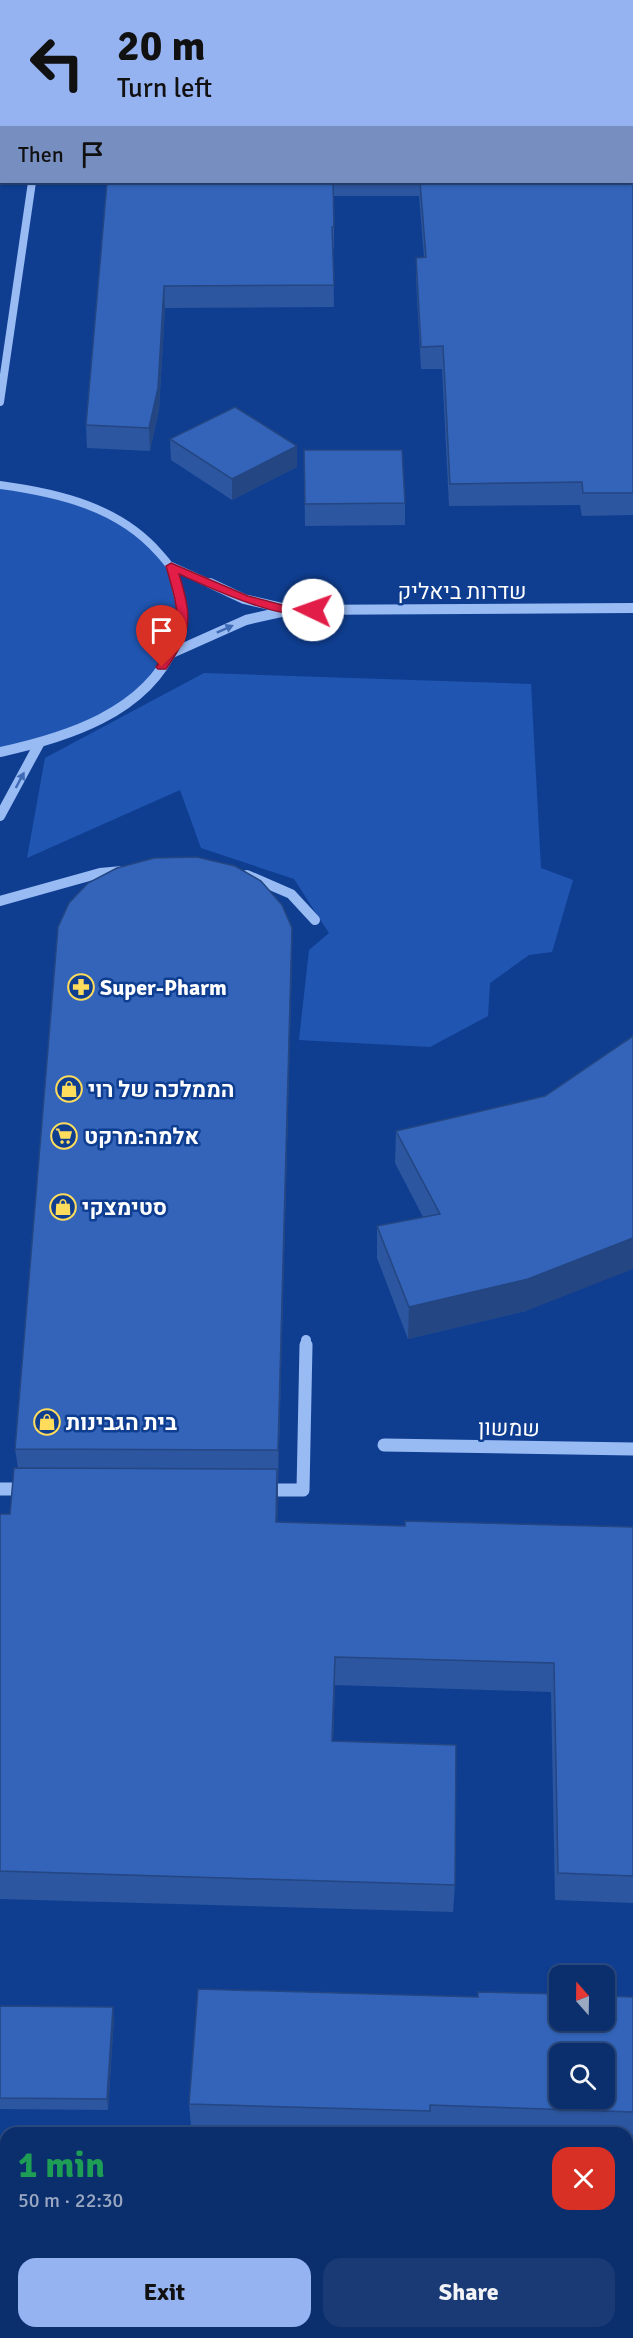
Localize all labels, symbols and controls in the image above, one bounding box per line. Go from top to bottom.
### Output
text: 20 m [117,21,206,72]
icon: left [18,24,96,102]
text: Turn left [117,72,212,105]
icon: arrive [76,138,109,171]
text: Then [18,141,64,168]
position arrow [281,578,345,642]
street label: שדרות ביאליק [398,578,526,605]
pin [136,605,187,667]
icon: arrive [145,614,178,647]
one-way arrow [217,624,235,634]
one-way arrow [15,771,25,788]
pharmacy icon: Super-Pharm [66,972,96,1002]
place label: Super-Pharm [100,974,227,1001]
shop icon: הממלכה של רוי [54,1074,84,1104]
place label: הממלכה של רוי [88,1076,234,1103]
supermarket icon: אלמה:מרקט [49,1121,79,1151]
place label: אלמה:מרקט [84,1123,199,1150]
shop icon: סטימצקי [48,1192,78,1222]
place label: סטימצקי [82,1194,167,1221]
shop icon: בית הגבינות [32,1407,62,1437]
place label: בית הגבינות [66,1409,177,1436]
street label: שמשון [478,1414,540,1442]
north arrow [549,1965,615,2031]
map controls [549,1965,615,2109]
button: search [549,2043,615,2109]
text: 1 min [18,2143,105,2188]
button: close [552,2147,615,2210]
text: 50 m · 22:30 [18,2188,123,2213]
button: Exit [18,2258,311,2327]
button: Share [323,2258,615,2327]

